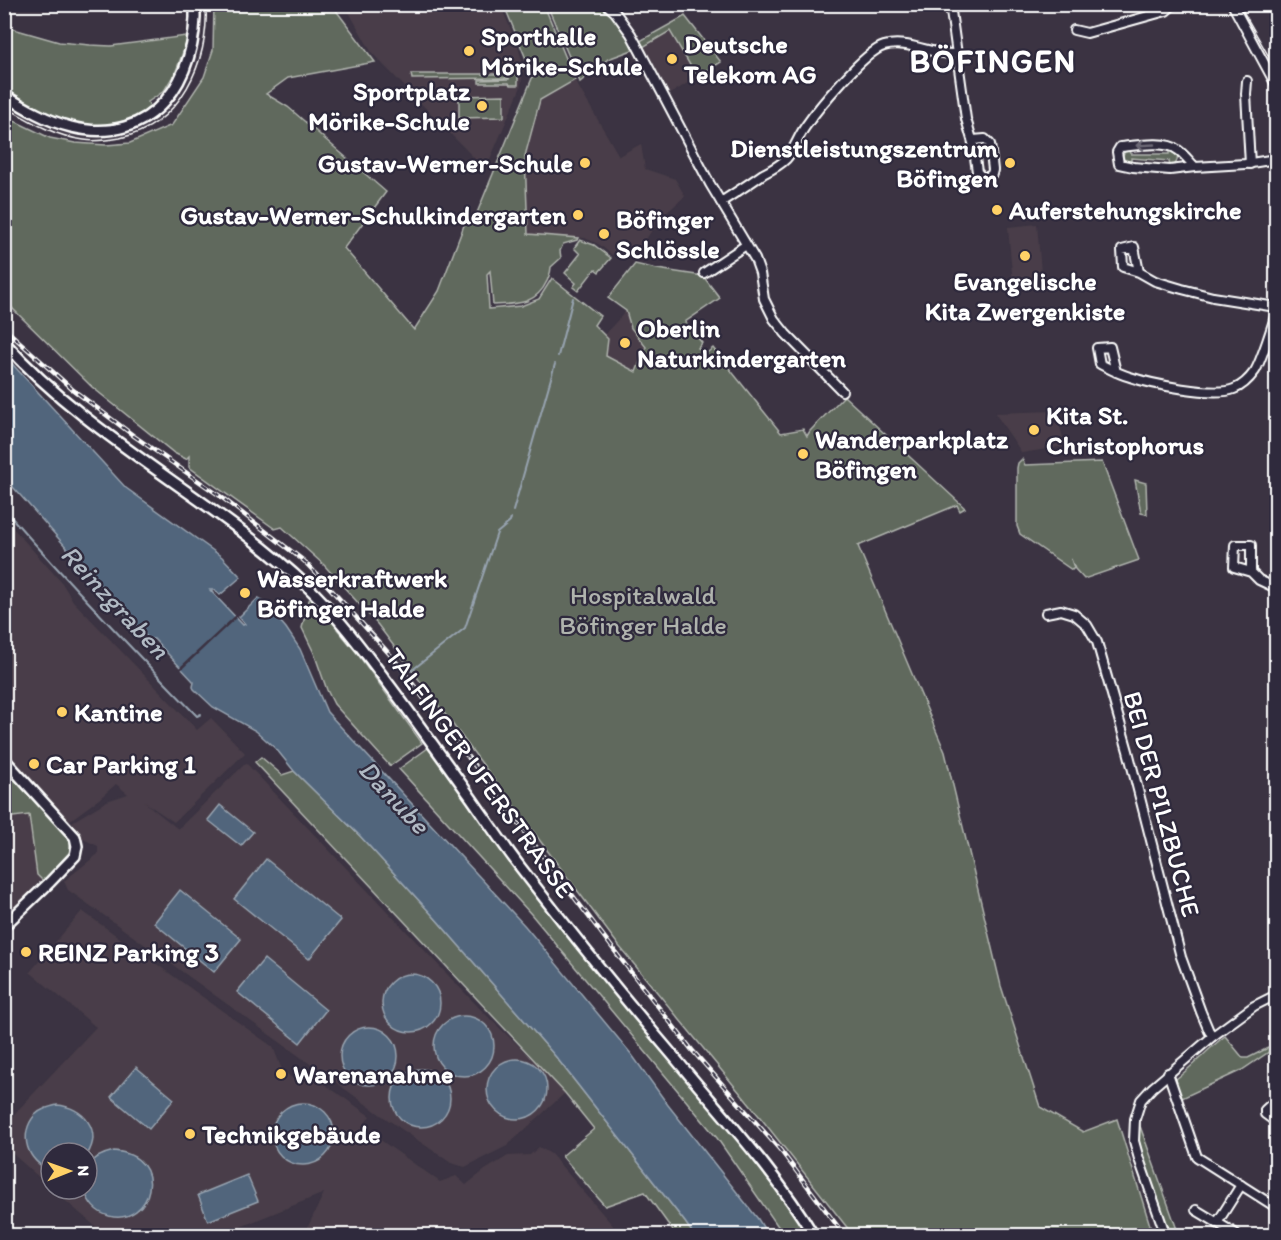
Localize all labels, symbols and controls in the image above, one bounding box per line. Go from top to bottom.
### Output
place label: Sporthalle Mörike-Schule [481,20,643,82]
place label: Deutsche Telekom AG [683,28,817,90]
district label: BÖFINGEN [909,42,1077,80]
marker: Sporthalle Mörike-Schule [462,44,476,58]
marker: Deutsche Telekom AG [665,52,679,66]
place label: Sportplatz Mörike-Schule [308,75,471,137]
marker: Sportplatz Mörike-Schule [475,99,489,113]
place label: Dienstleistungszentrum Böfingen [730,132,999,194]
one-way arrow [1135,140,1155,151]
place label: Gustav-Werner-Schule [318,147,573,179]
marker: Gustav-Werner-Schule [578,156,592,170]
marker: Dienstleistungszentrum Böfingen [1003,156,1017,170]
place label: Auferstehungskirche [1008,194,1242,226]
place label: Gustav-Werner-Schulkindergarten [180,199,566,231]
place label: Böfinger Schlössle [616,203,720,265]
marker: Auferstehungskirche [990,203,1004,217]
marker: Gustav-Werner-Schulkindergarten [571,208,585,222]
marker: Böfinger Schlössle [597,227,611,241]
marker: Evangelische Kita Zwergenkiste [1018,249,1032,263]
place label: Evangelische Kita Zwergenkiste [925,265,1125,327]
place label: Oberlin Naturkindergarten [637,312,846,374]
marker: Oberlin Naturkindergarten [618,336,632,350]
place label: Kita St. Christophorus [1046,399,1204,461]
place label: Wanderparkplatz Böfingen [815,423,1009,485]
marker: Kita St. Christophorus [1027,423,1041,437]
marker: Wanderparkplatz Böfingen [796,447,810,461]
water label: Reinzgraben [54,538,177,666]
place label: Wasserkraftwerk Böfinger Halde [257,562,448,624]
park label: Hospitalwald Böfinger Halde [559,579,727,641]
marker: Wasserkraftwerk Böfinger Halde [238,586,252,600]
street label: TALFINGER UFERSTRASSE [378,642,582,904]
street label: BEI DER PILZBUCHE [1117,688,1207,920]
place label: Kantine [74,696,163,728]
marker: Kantine [55,705,69,719]
place label: Car Parking 1 [46,748,196,780]
water label: Danube [352,753,437,841]
marker: Car Parking 1 [27,757,41,771]
place label: REINZ Parking 3 [38,936,219,968]
marker: REINZ Parking 3 [19,945,33,959]
place label: Warenanahme [293,1058,453,1090]
marker: Warenanahme [274,1067,288,1081]
place label: Technikgebäude [201,1118,381,1150]
marker: Technikgebäude [183,1127,197,1141]
north arrow [39,1141,99,1201]
text: N [74,1165,93,1176]

